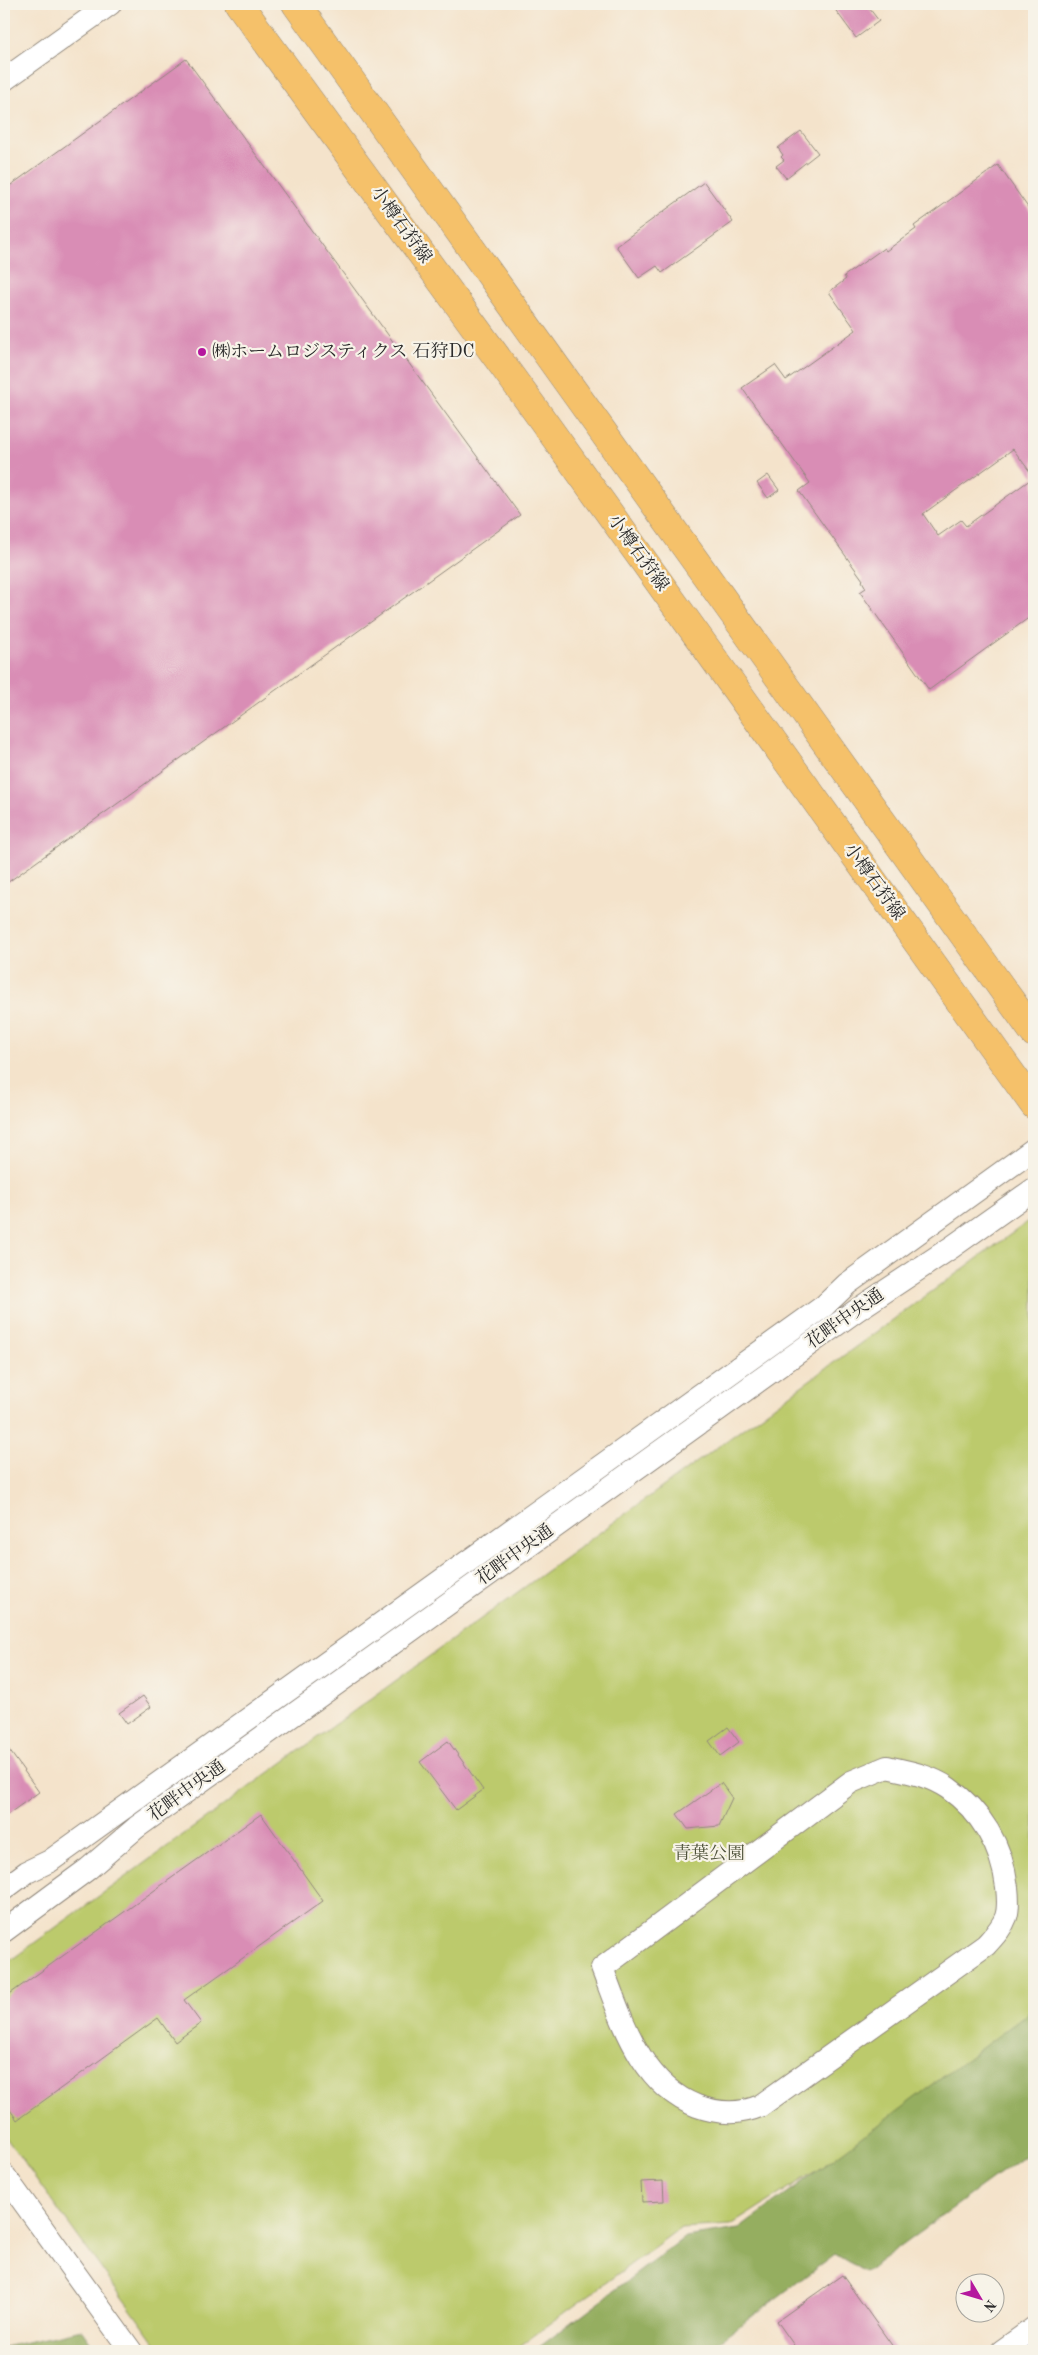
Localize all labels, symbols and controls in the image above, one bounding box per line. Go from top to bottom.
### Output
street label: 小樽石狩線 [367,182,436,267]
place label: ㈱ホームロジスティクス 石狩DC [212,341,475,361]
marker: ㈱ホームロジスティクス 石狩DC [196,346,208,358]
street label: 小樽石狩線 [604,510,673,595]
street label: 小樽石狩線 [840,839,909,924]
street label: 花畔中央通 [802,1284,887,1352]
street label: 花畔中央通 [472,1520,557,1589]
street label: 花畔中央通 [144,1756,229,1825]
park label: 青葉公園 [673,1843,745,1863]
north arrow [956,2272,1006,2322]
text: N [980,2297,998,2314]

